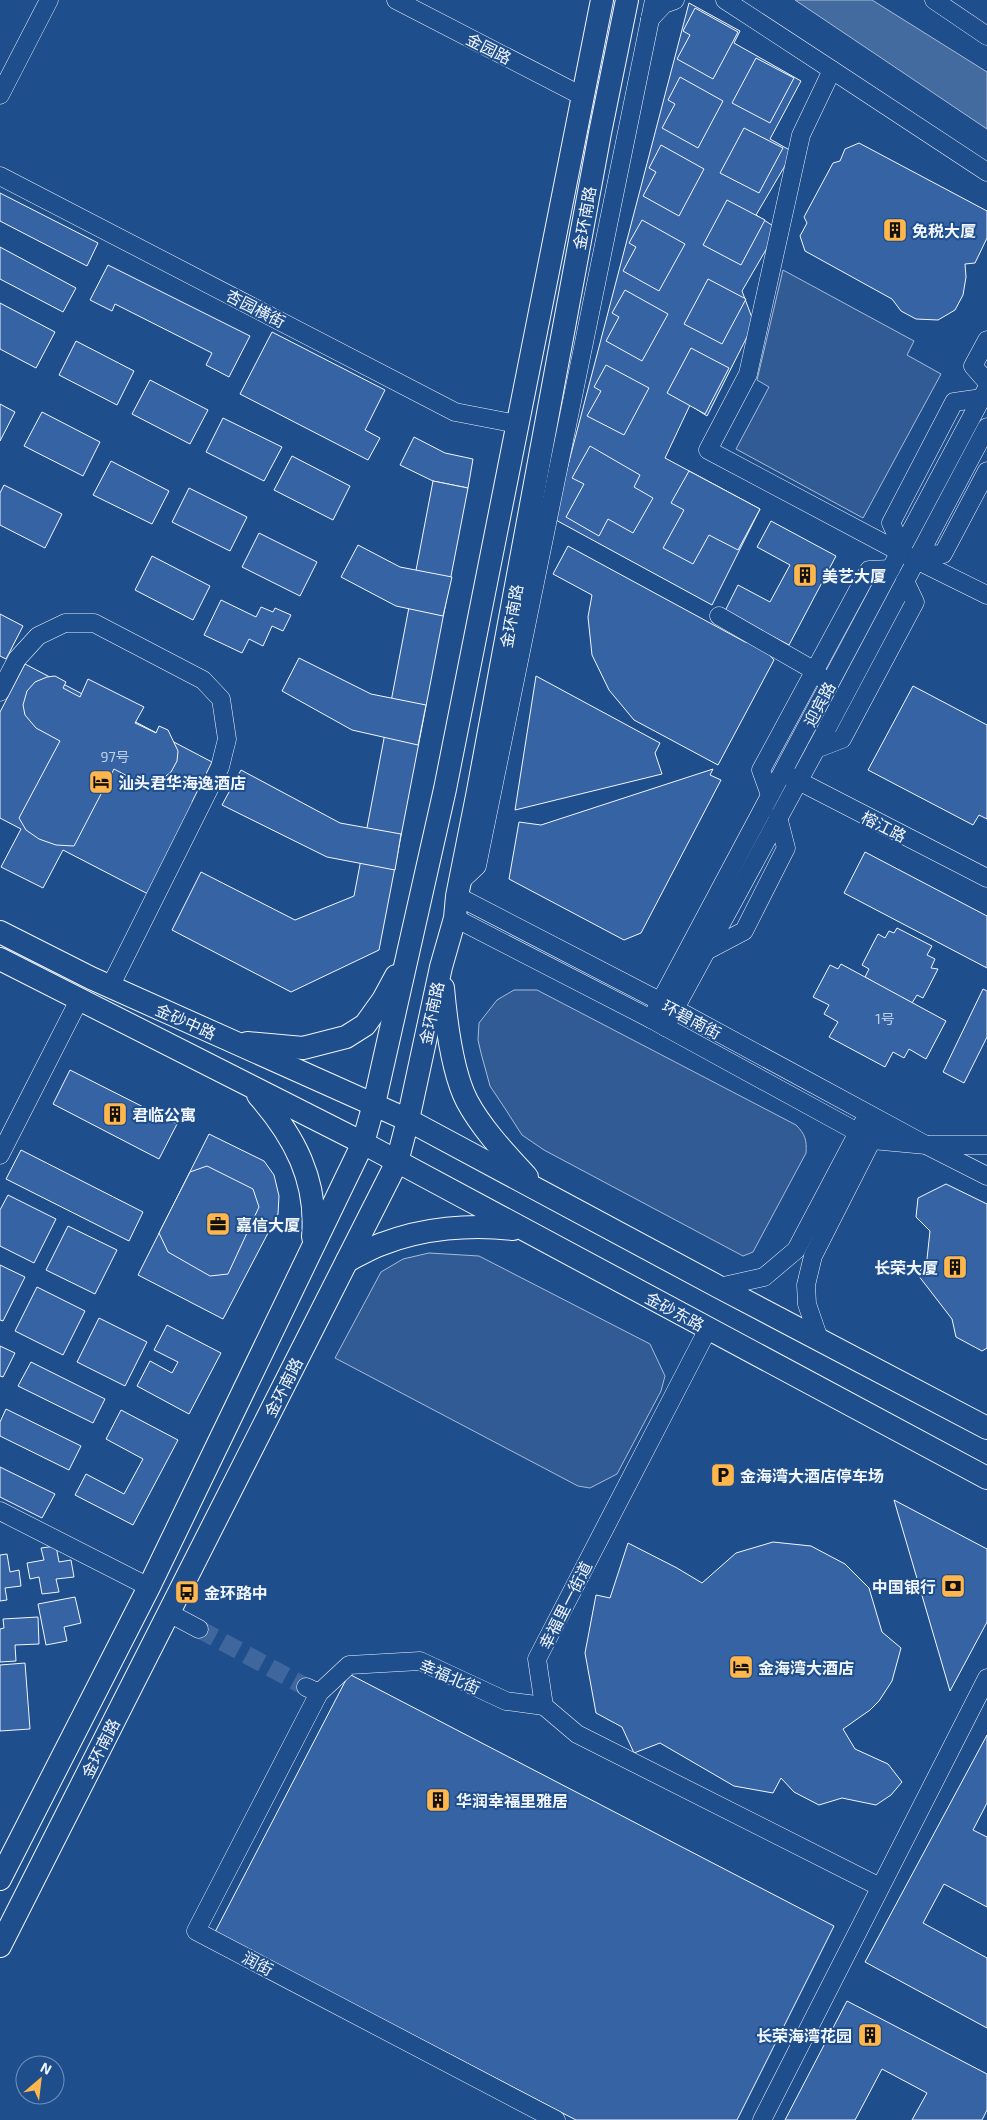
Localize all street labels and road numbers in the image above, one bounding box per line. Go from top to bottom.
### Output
street label: 金园路 [463,29,515,67]
street label: 金环南路 [569,185,599,251]
street label: 杏园横街 [223,285,289,331]
street label: 金环南路 [496,583,526,649]
street label: 迎宾路 [799,678,839,730]
street label: 榕江路 [858,807,910,845]
street label: 金环南路 [415,980,447,1046]
street label: 环碧南街 [659,996,725,1042]
street label: 金砂中路 [153,999,219,1043]
street label: 金砂东路 [642,1288,708,1334]
street label: 金环南路 [260,1354,306,1420]
street label: 幸福里一街道 [535,1558,595,1652]
street label: 幸福北街 [417,1655,483,1697]
street label: 金环南路 [77,1715,123,1781]
street label: 润街 [239,1947,277,1979]

